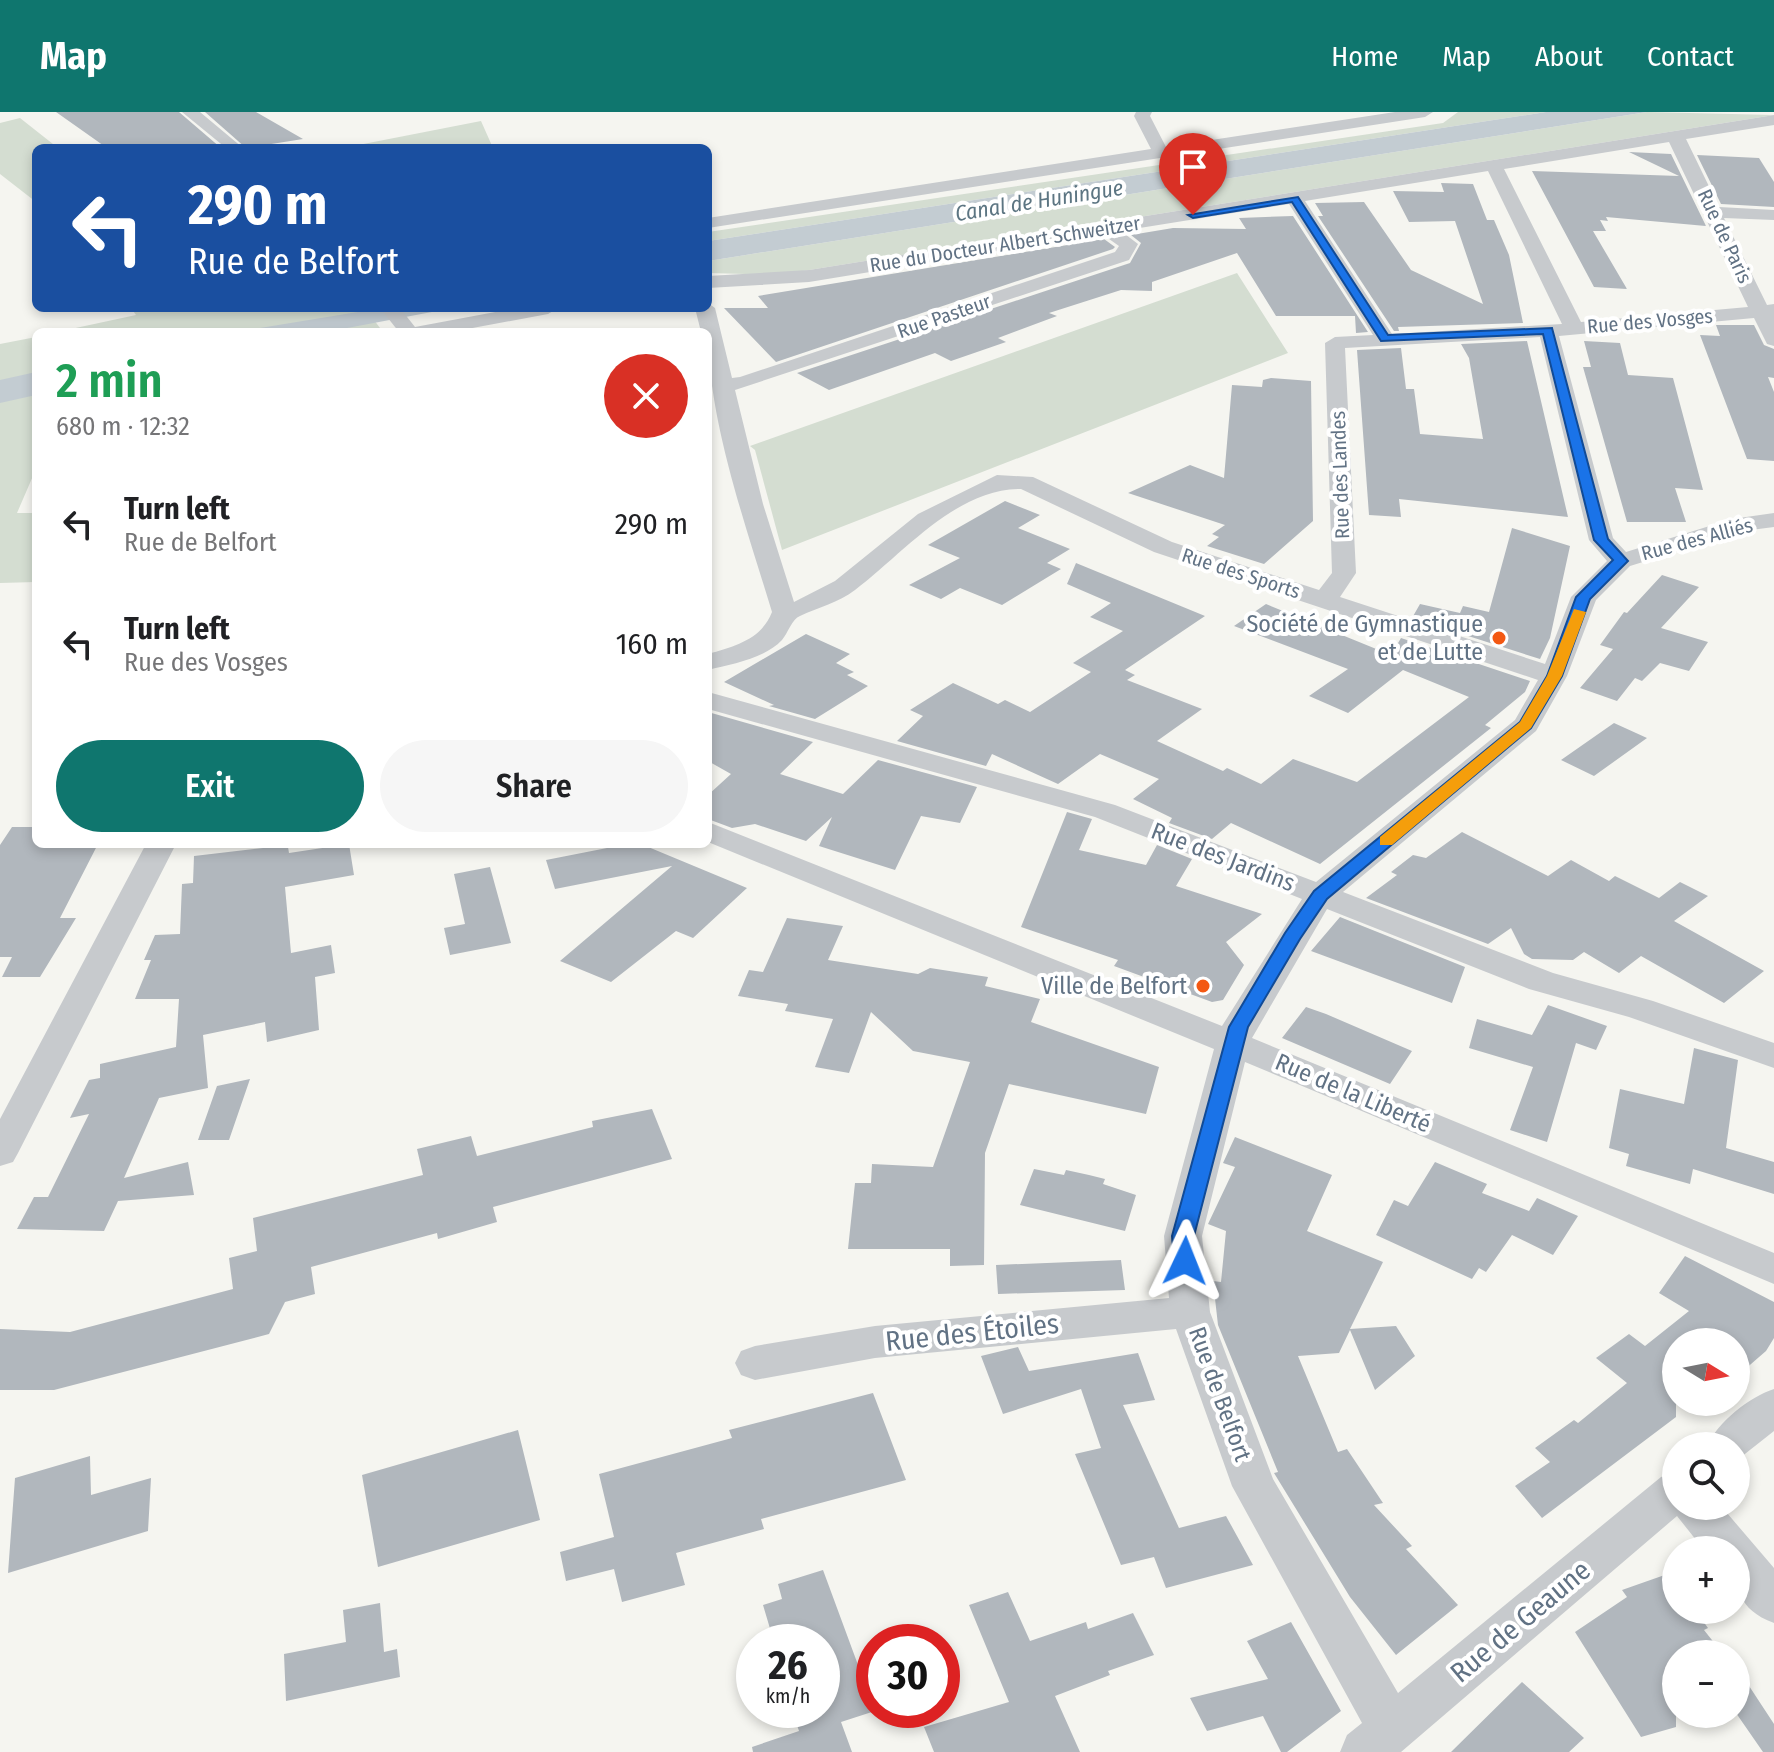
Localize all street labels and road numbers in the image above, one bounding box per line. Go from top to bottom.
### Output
street label: Rue de Paris [1693,185,1757,287]
street label: Rue du Docteur Albert Schweitzer [868,211,1142,277]
street label: Rue Pasteur [894,289,994,343]
street label: Rue des Vosges [1586,304,1714,338]
street label: Rue des Landes [1326,411,1354,539]
street label: Rue des Alliés [1639,513,1755,565]
street label: Rue des Sports [1179,543,1303,603]
street label: Rue des Jardins [1147,817,1299,897]
street label: Rue de la Liberté [1271,1048,1435,1138]
street label: Rue des Étoiles [884,1307,1060,1358]
street label: Rue de Belfort [1183,1323,1257,1465]
street label: Rue de Geaune [1444,1553,1597,1689]

